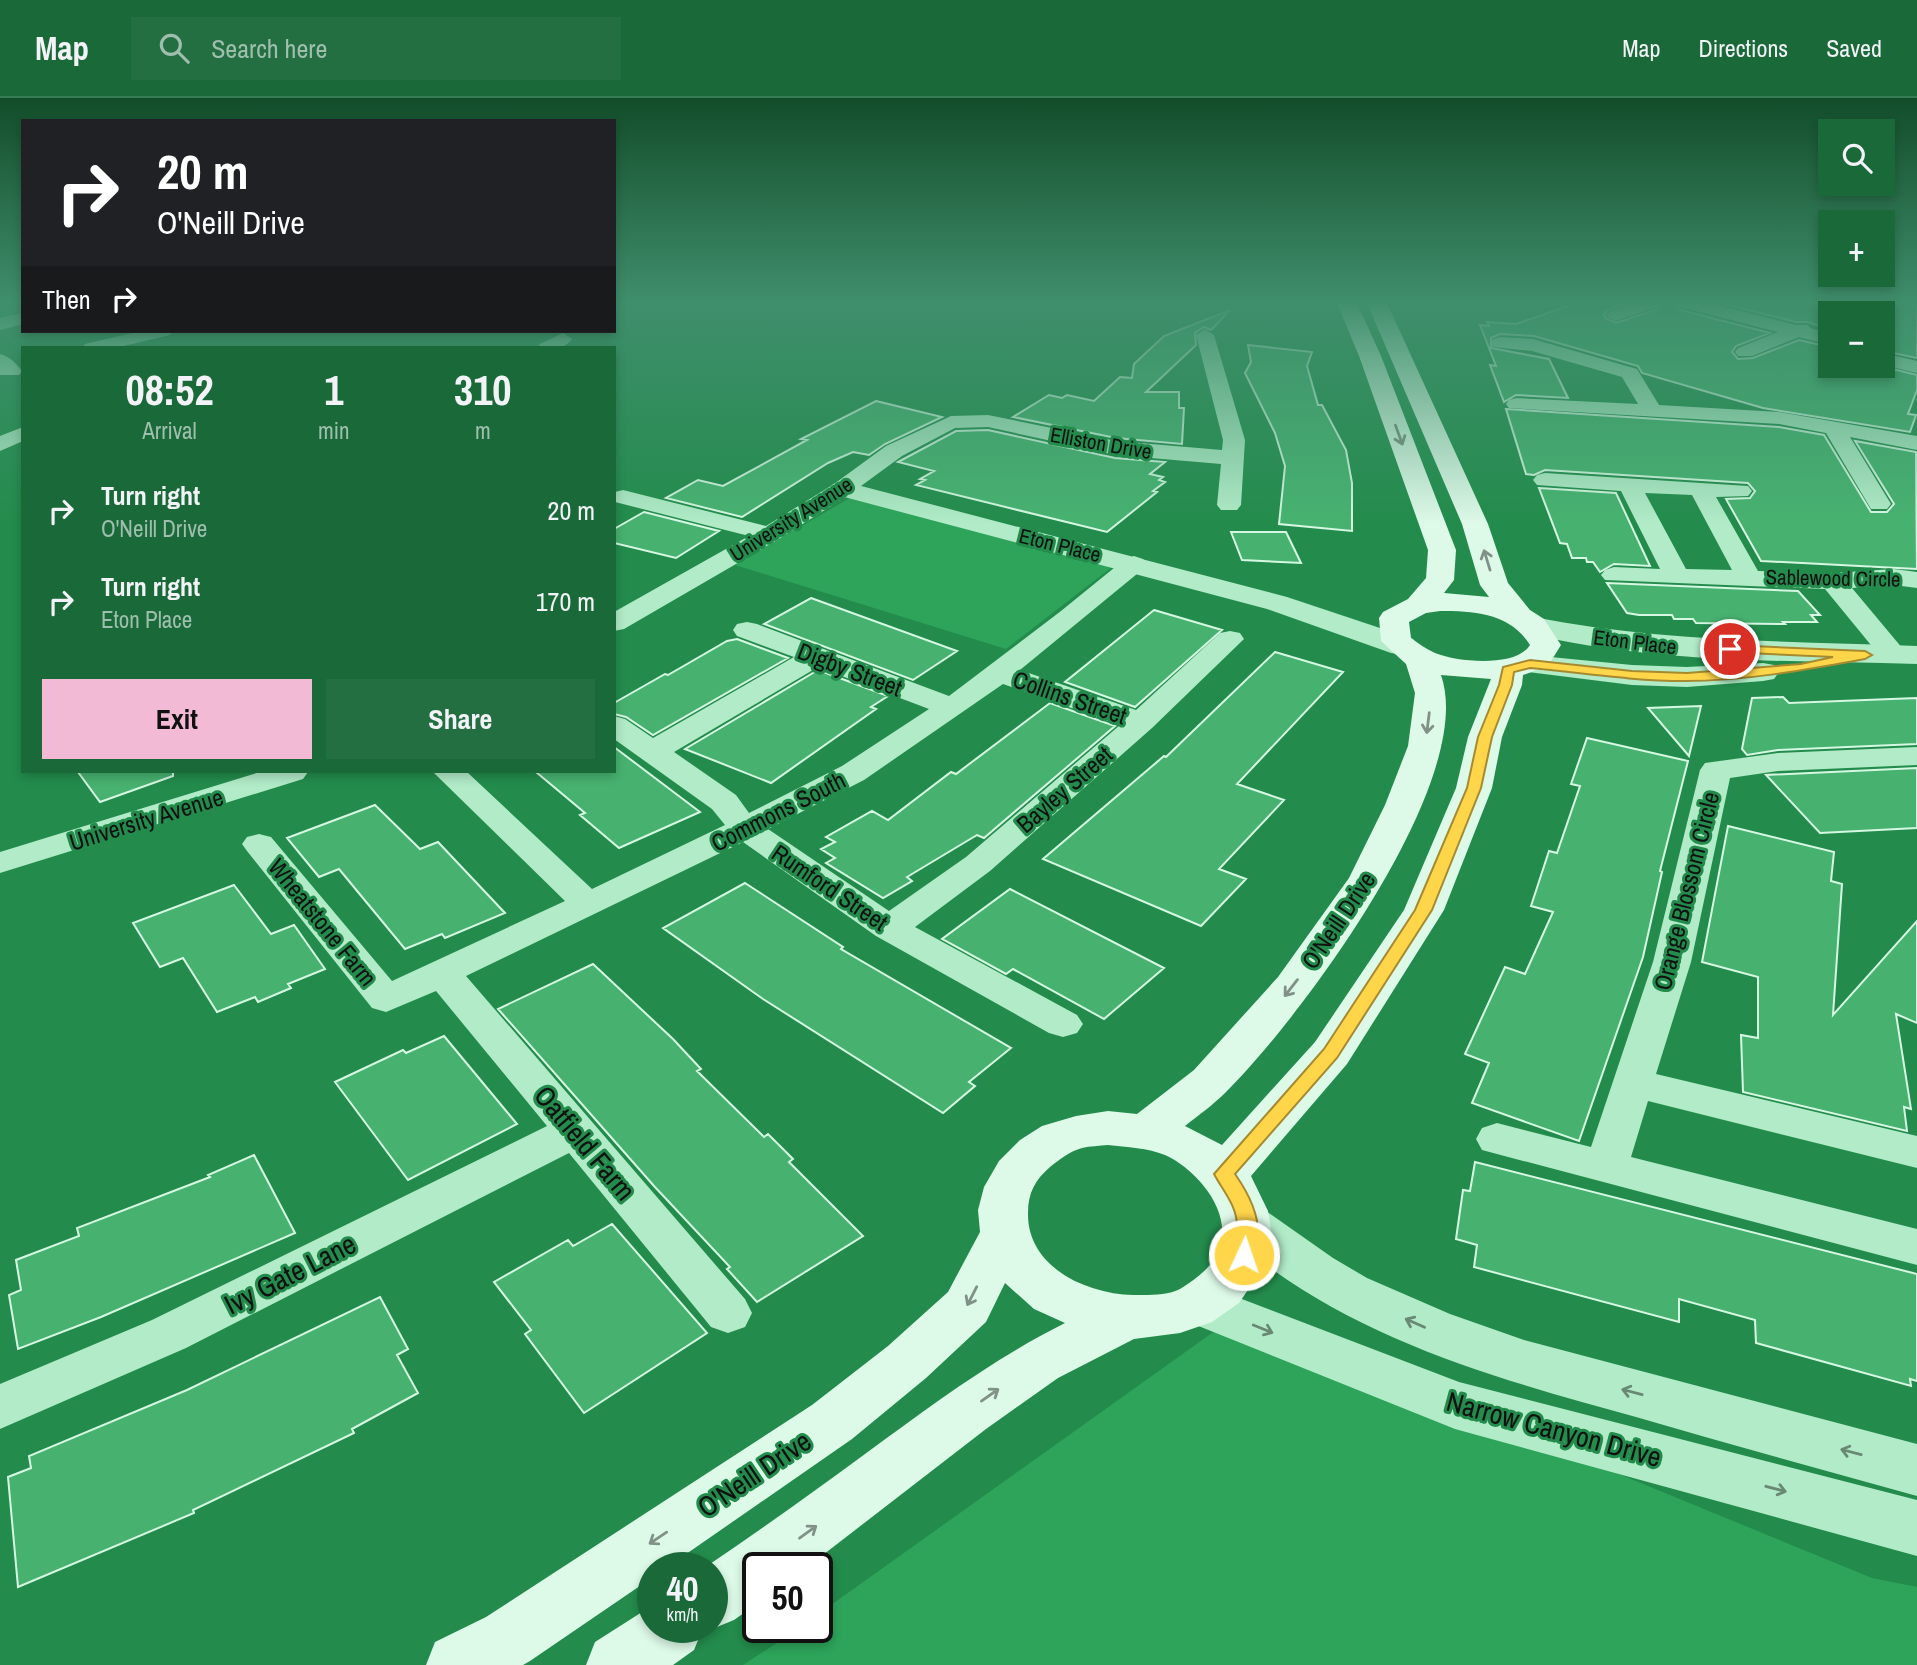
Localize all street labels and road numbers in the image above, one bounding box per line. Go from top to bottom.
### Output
street label: Elliston Drive [1048,420,1154,466]
street label: University Avenue [724,470,858,568]
street label: Eton Place [1016,521,1104,569]
street label: Sablewood Circle [1765,562,1901,594]
street label: Eton Place [1592,623,1678,661]
street label: Digby Street [793,634,907,704]
street label: Collins Street [1009,663,1132,732]
street label: Bayley Street [1009,738,1119,839]
street label: Commons South [705,763,851,859]
street label: University Avenue [65,780,227,858]
street label: Orange Blossom Circle [1646,788,1726,994]
street label: Rumford Street [766,836,895,938]
street label: Wheatstone Farm [262,852,384,992]
street label: O'Neill Drive [1294,865,1382,975]
street label: Oatfield Farm [526,1077,644,1209]
street label: Ivy Gate Lane [218,1225,362,1323]
street label: Narrow Canyon Drive [1442,1382,1666,1476]
street label: O'Neill Drive [690,1422,818,1526]

